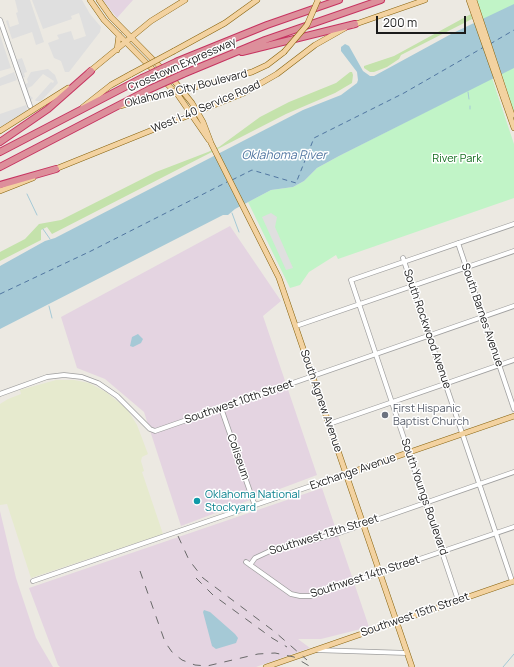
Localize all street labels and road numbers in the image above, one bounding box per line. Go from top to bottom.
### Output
street label: Crosstown Expressway [126,35,238,95]
street label: Oklahoma City Boulevard [123,67,249,111]
street label: West I-40 Service Road [150,78,262,136]
street label: South Barnes Avenue [458,262,506,368]
street label: South Rockwood Avenue [400,267,454,391]
street label: South Agnew Avenue [297,348,345,454]
street label: Southwest 10th Street [183,377,295,427]
street label: Coliseum [224,432,252,482]
street label: South Youngs Boulevard [398,437,450,557]
street label: Exchange Avenue [308,451,398,493]
street label: Southwest 13th Street [268,512,380,558]
street label: Southwest 14th Street [309,553,421,601]
street label: Southwest 15th Street [359,590,471,640]

